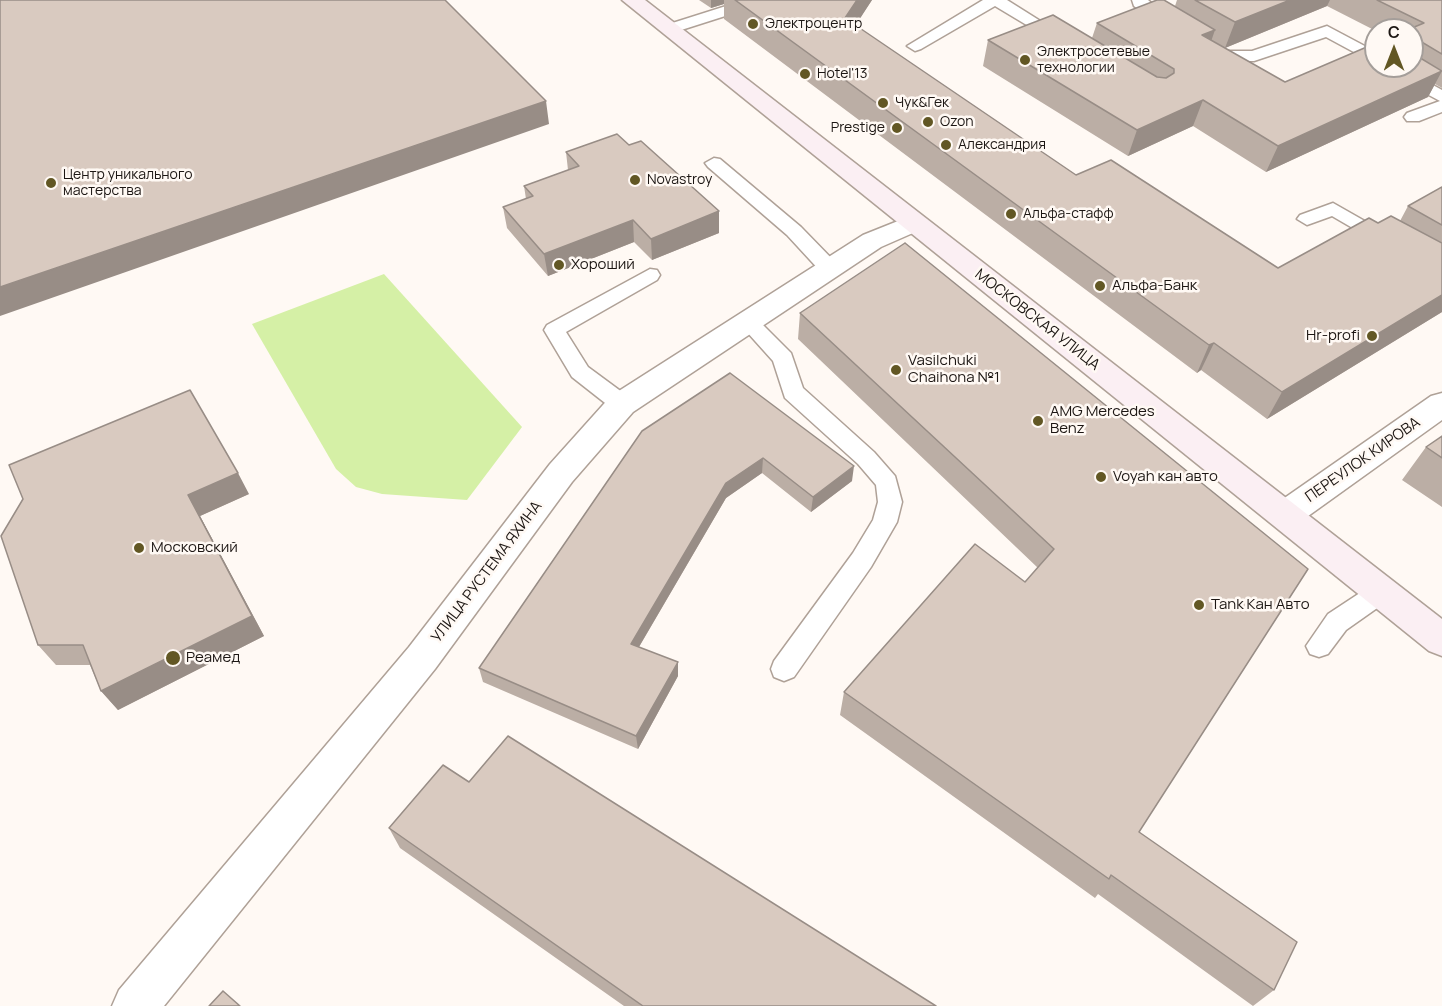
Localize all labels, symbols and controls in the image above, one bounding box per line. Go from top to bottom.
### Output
place label: Электроцентр [765,16,862,32]
marker: Электроцентр [746,17,760,31]
north arrow [1364,18,1424,78]
text: С [1388,21,1400,43]
place label: Электросетевые технологии [1037,44,1150,76]
marker: Электросетевые технологии [1018,53,1032,67]
place label: Hotel'13 [817,66,867,82]
marker: Hotel'13 [798,67,812,81]
place label: Чук&Гек [895,95,949,111]
marker: Чук&Гек [876,96,890,110]
place label: Ozon [940,114,974,130]
marker: Ozon [921,115,935,129]
place label: Prestige [831,120,885,136]
marker: Prestige [890,121,904,135]
place label: Александрия [958,137,1046,153]
marker: Александрия [939,138,953,152]
place label: Центр уникального мастерства [63,167,193,200]
place label: Novastroy [647,172,712,188]
marker: Novastroy [628,173,642,187]
marker: Центр уникального мастерства [44,176,58,190]
place label: Альфа-стафф [1023,206,1113,222]
marker: Альфа-стафф [1004,207,1018,221]
place label: Хороший [571,256,635,274]
marker: Хороший [552,258,566,272]
street label: МОСКОВСКАЯ УЛИЦА [971,266,1103,374]
place label: Альфа-Банк [1112,277,1197,295]
marker: Альфа-Банк [1093,279,1107,293]
place label: Hr-profi [1306,327,1360,345]
marker: Hr-profi [1365,329,1379,343]
place label: Vasilchuki Chaihona №1 [908,352,1000,387]
marker: Vasilchuki Chaihona №1 [889,363,903,377]
place label: AMG Mercedes Benz [1050,403,1155,438]
marker: AMG Mercedes Benz [1031,414,1045,428]
street label: ПЕРЕУЛОК КИРОВА [1302,414,1424,506]
place label: Voyah кан авто [1113,468,1218,486]
marker: Voyah кан авто [1094,470,1108,484]
street label: УЛИЦА РУСТЕМА ЯХИНА [428,498,546,646]
place label: Московский [151,539,238,557]
marker: Московский [132,541,146,555]
place label: Tank Кан Авто [1211,596,1310,614]
marker: Tank Кан Авто [1192,598,1206,612]
marker: Реамед [164,649,182,667]
place label: Реамед [186,649,240,667]

